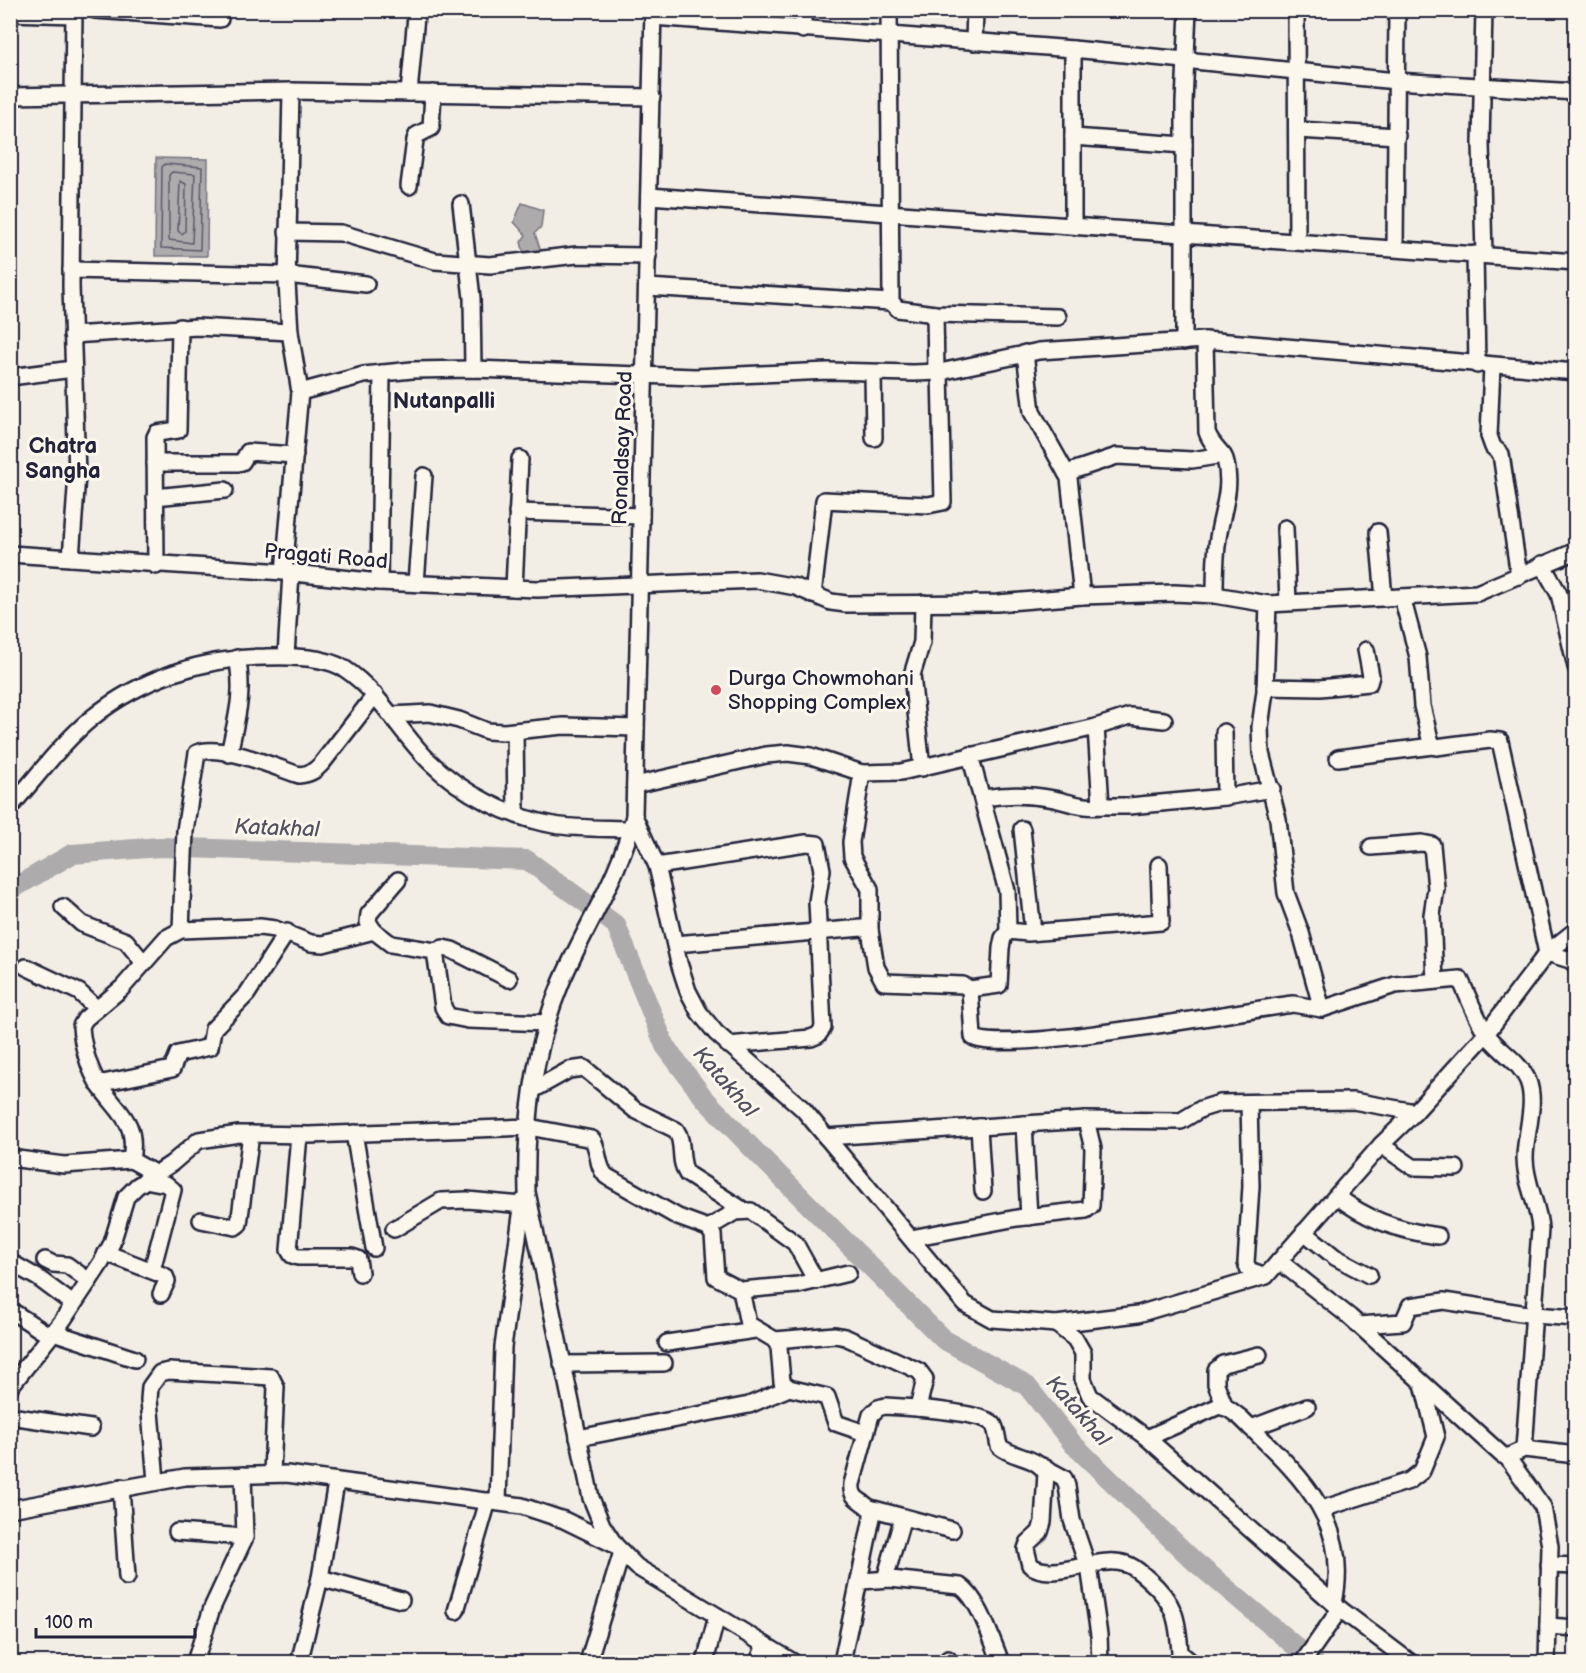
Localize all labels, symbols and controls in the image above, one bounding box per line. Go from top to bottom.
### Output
street label: Ronaldsay Road [607,371,638,525]
district label: Nutanpalli [393,388,495,415]
district label: Chatra Sangha [25,433,101,485]
street label: Pragati Road [263,539,389,574]
place label: Durga Chowmohani Shopping Complex [728,666,914,715]
marker: Durga Chowmohani Shopping Complex [709,683,723,697]
water label: Katakhal [234,814,321,844]
water label: Katakhal [687,1041,764,1124]
water label: Katakhal [1040,1370,1117,1453]
scale bar [36,1601,195,1639]
text: 100 m [45,1612,93,1633]

